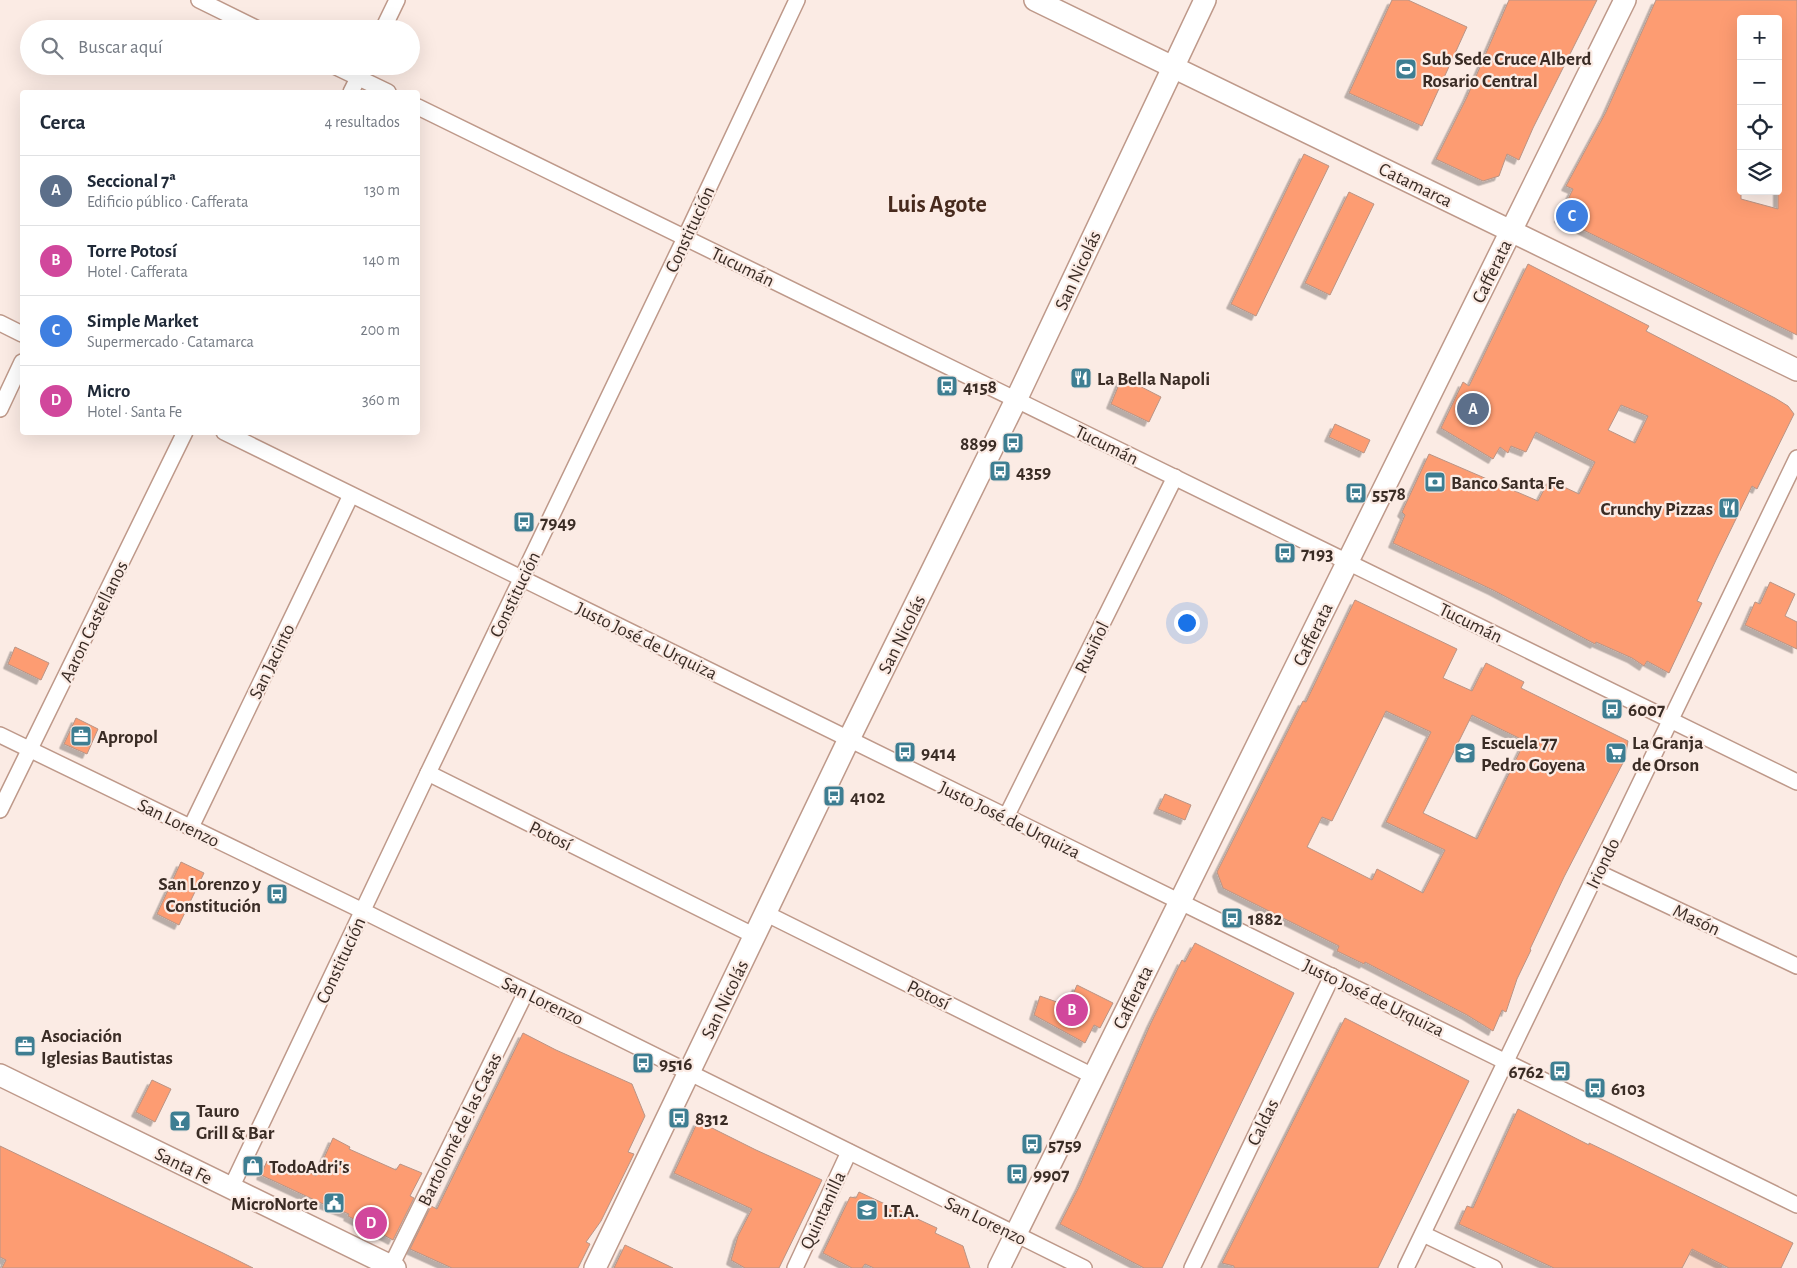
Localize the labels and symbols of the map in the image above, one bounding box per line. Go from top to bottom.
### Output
place label: Sub Sede Cruce Alberd Rosario Central [1422,50,1592,91]
sports icon: Sub Sede Cruce Alberd Rosario Central [1394,57,1418,81]
street label: Catamarca [1376,159,1455,211]
street label: Constitución [662,184,719,276]
district label: Luis Agote [887,193,987,217]
pin: C [1556,197,1588,235]
street label: San Nicolás [1052,228,1105,313]
street label: Cafferata [1469,237,1516,306]
street label: Tucumán [708,244,777,291]
restaurant icon: La Bella Napoli [1069,366,1093,390]
place label: La Bella Napoli [1097,370,1210,389]
bus stop icon: 4158 [935,374,959,398]
place label: 4158 [963,378,997,397]
pin: A [1457,390,1489,428]
street label: Tucumán [1072,422,1141,469]
bus stop icon: 8899 [1001,431,1025,455]
place label: 8899 [960,435,997,454]
bus stop icon: 4359 [988,459,1012,483]
place label: 4359 [1016,463,1051,482]
bank icon: Banco Santa Fe [1423,470,1447,494]
place label: Banco Santa Fe [1451,474,1564,493]
bus stop icon: 5578 [1344,481,1368,505]
place label: 5578 [1372,485,1406,504]
restaurant icon: Crunchy Pizzas [1717,496,1741,520]
place label: Crunchy Pizzas [1600,500,1713,519]
bus stop icon: 7949 [512,510,536,534]
place label: 7949 [540,514,576,533]
bus stop icon: 7193 [1273,541,1297,565]
place label: 7193 [1301,545,1333,564]
street label: Constitución [486,549,544,640]
street label: Aaron Castellanos [57,558,132,685]
street label: San Nicolás [875,592,929,677]
street label: Justo José de Urquiza [573,599,720,684]
street label: Cafferata [1290,600,1337,669]
street label: Tucumán [1436,600,1505,647]
your location [1174,610,1200,636]
street label: Rusiñol [1072,619,1113,677]
street label: San Jacinto [246,621,299,702]
bus stop icon: 6007 [1600,697,1624,721]
place label: 6007 [1628,701,1665,720]
office icon: Apropol [69,724,93,748]
place label: Apropol [97,728,158,747]
place label: Escuela 77 Pedro Goyena [1481,734,1585,775]
place label: La Granja de Orson [1632,734,1703,775]
bus stop icon: 9414 [893,740,917,764]
school or university icon: Escuela 77 Pedro Goyena [1453,741,1477,765]
supermarket icon: La Granja de Orson [1604,741,1628,765]
place label: 9414 [921,744,957,763]
street label: Justo José de Urquiza [936,778,1083,863]
bus stop icon: 4102 [822,784,846,808]
place label: 4102 [850,788,885,807]
street label: San Lorenzo [134,795,222,851]
street label: Potosí [526,818,575,855]
street label: Iriondo [1583,835,1624,892]
place label: San Lorenzo y Constitución [158,875,261,916]
bus stop icon: San Lorenzo y Constitución [265,882,289,906]
street label: Masón [1670,901,1723,939]
bus stop icon: 1882 [1220,906,1244,930]
place label: 1882 [1248,910,1283,929]
street label: Constitución [313,915,370,1007]
street label: Justo José de Urquiza [1300,956,1447,1041]
street label: San Nicolás [698,957,752,1042]
street label: Cafferata [1110,963,1157,1032]
street label: San Lorenzo [498,973,586,1029]
street label: Potosí [904,977,953,1014]
pin: B [1056,991,1088,1029]
place label: Asociación Iglesias Bautistas [41,1027,173,1068]
office icon: Asociación Iglesias Bautistas [13,1034,37,1058]
street label: Bartolomé de las Casas [415,1050,506,1209]
bus stop icon: 9516 [631,1051,655,1075]
place label: 9516 [659,1055,692,1074]
bus stop icon: 6762 [1548,1059,1572,1083]
place label: 6762 [1508,1063,1544,1082]
bus stop icon: 6103 [1583,1076,1607,1100]
place label: 6103 [1611,1080,1645,1099]
street label: Caldas [1244,1096,1283,1149]
place label: Tauro Grill & Bar [196,1102,275,1143]
bus stop icon: 8312 [667,1106,691,1130]
bar icon: Tauro Grill & Bar [168,1109,192,1133]
place label: 8312 [695,1110,728,1129]
bus stop icon: 5759 [1020,1132,1044,1156]
place label: 5759 [1048,1136,1082,1155]
street label: Santa Fe [152,1144,215,1188]
shop icon: TodoAdri's [241,1154,265,1178]
place label: TodoAdri's [269,1158,349,1177]
bus stop icon: 9907 [1005,1162,1029,1186]
place label: 9907 [1033,1166,1069,1185]
street label: Quintanilla [797,1169,850,1252]
public building icon: MicroNorte [322,1191,346,1215]
street label: San Lorenzo [941,1193,1029,1249]
place label: MicroNorte [231,1195,318,1214]
school or university icon: I.T.A. [855,1198,879,1222]
place label: I.T.A. [883,1202,919,1221]
pin: D [355,1204,387,1242]

